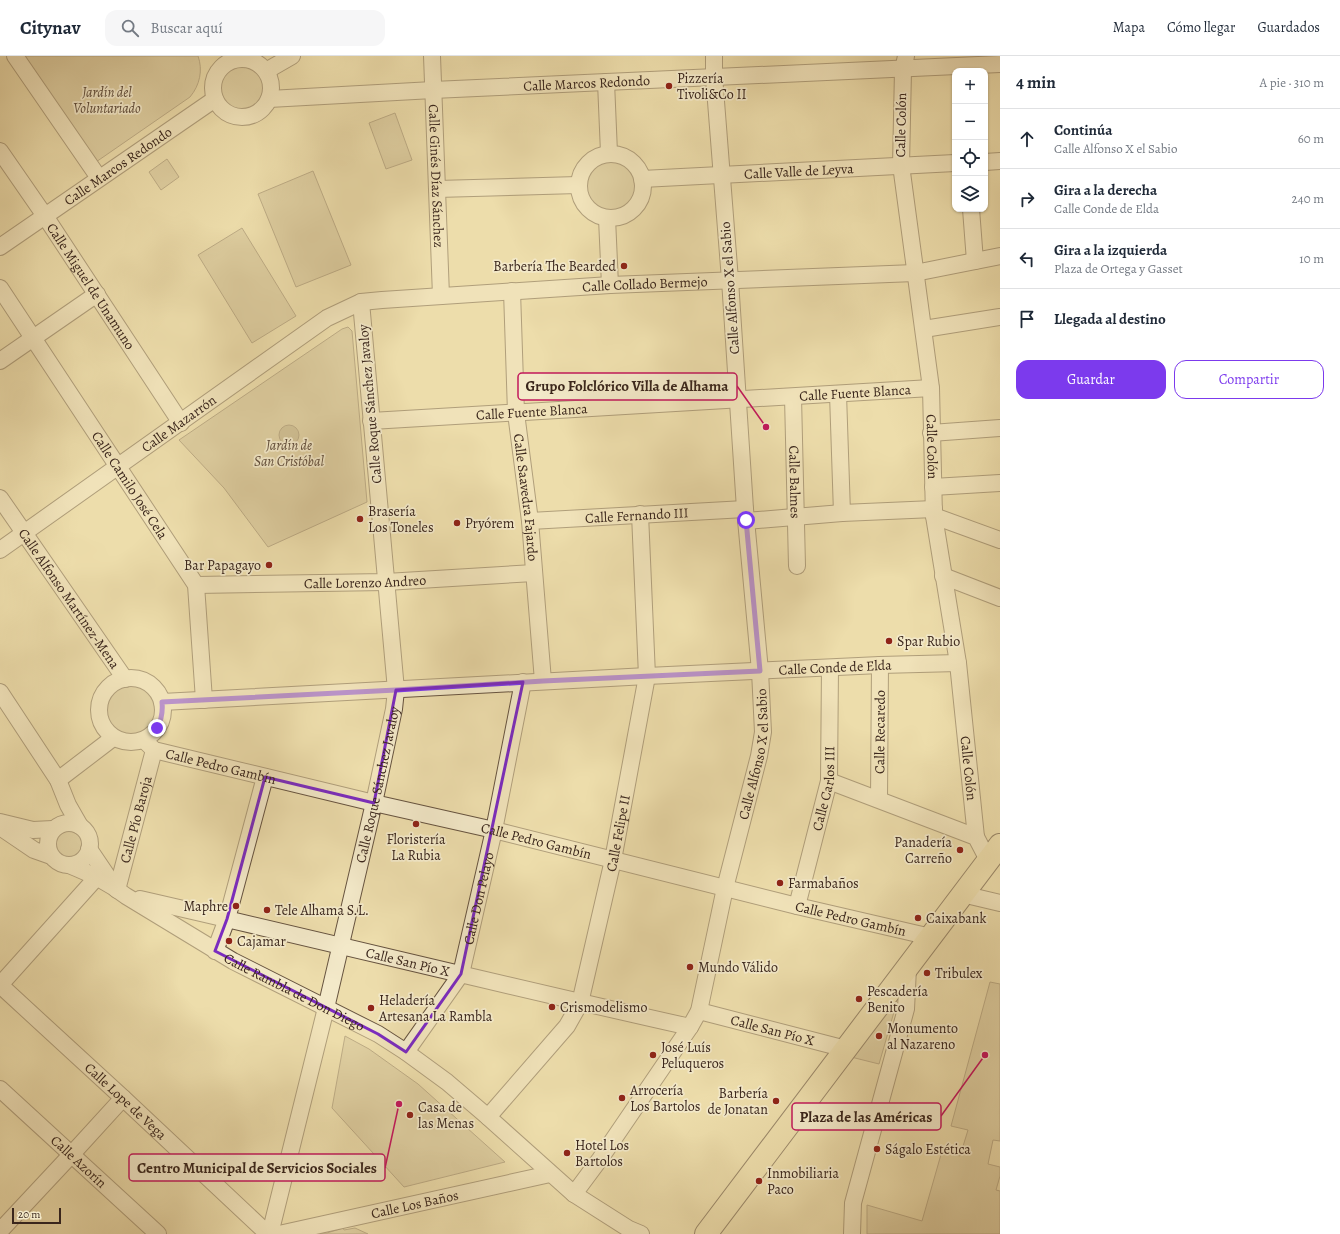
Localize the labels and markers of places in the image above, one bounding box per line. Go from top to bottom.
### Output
place label: Pizzería Tivoli&Co II [677,69,747,104]
marker: Pizzería Tivoli&Co II [664,81,674,91]
place label: Barbería The Bearded [493,257,616,276]
marker: Barbería The Bearded [619,261,629,271]
callout: Grupo Folclórico Villa de Alhama [518,373,737,400]
place label: Brasería Los Toneles [368,502,434,537]
marker: Brasería Los Toneles [355,514,365,524]
place label: Pryórem [465,514,515,533]
marker: Pryórem [452,518,462,528]
place label: Bar Papagayo [184,556,261,575]
marker: Bar Papagayo [264,560,274,570]
place label: Spar Rubio [897,632,960,651]
marker: Spar Rubio [884,636,894,646]
marker: Floristería La Rubia [411,819,421,829]
place label: Floristería La Rubia [386,830,446,865]
place label: Panadería Carreño [894,833,952,868]
marker: Panadería Carreño [955,845,965,855]
place label: Farmabaños [788,874,859,893]
marker: Farmabaños [775,878,785,888]
place label: Maphre [183,897,228,916]
marker: Maphre [231,901,241,911]
place label: Tele Alhama S.L. [275,901,369,920]
marker: Tele Alhama S.L. [262,905,272,915]
place label: Caixabank [926,909,986,928]
marker: Caixabank [913,913,923,923]
place label: Cajamar [237,932,286,951]
marker: Cajamar [224,936,234,946]
place label: Mundo Válido [698,958,778,977]
marker: Mundo Válido [685,962,695,972]
place label: Tribulex [935,964,983,983]
marker: Tribulex [922,968,932,978]
place label: Pescadería Benito [867,982,928,1017]
place label: Heladería Artesana La Rambla [378,991,493,1026]
marker: Pescadería Benito [854,994,864,1004]
place label: Crismodelismo [560,998,647,1017]
marker: Crismodelismo [547,1002,557,1012]
marker: Heladería Artesana La Rambla [366,1003,376,1013]
place label: Monumento al Nazareno [887,1019,958,1054]
marker: Monumento al Nazareno [874,1031,884,1041]
place label: José Luís Peluqueros [661,1038,724,1073]
marker: José Luís Peluqueros [648,1050,658,1060]
place label: Arrocería Los Bartolos [629,1081,700,1116]
place label: Barbería de Jonatan [707,1084,768,1119]
marker: Arrocería Los Bartolos [617,1093,627,1103]
marker: Barbería de Jonatan [771,1096,781,1106]
place label: Casa de las Menas [418,1098,474,1133]
callout: Plaza de las Américas [792,1103,941,1130]
marker: Casa de las Menas [405,1110,415,1120]
place label: Hotel Los Bartolos [575,1136,629,1171]
place label: Ságalo Estética [885,1140,971,1159]
marker: Ságalo Estética [872,1144,882,1154]
marker: Hotel Los Bartolos [562,1148,572,1158]
callout: Centro Municipal de Servicios Sociales [129,1154,385,1181]
place label: Inmobiliaria Paco [767,1164,839,1199]
marker: Inmobiliaria Paco [754,1176,764,1186]

